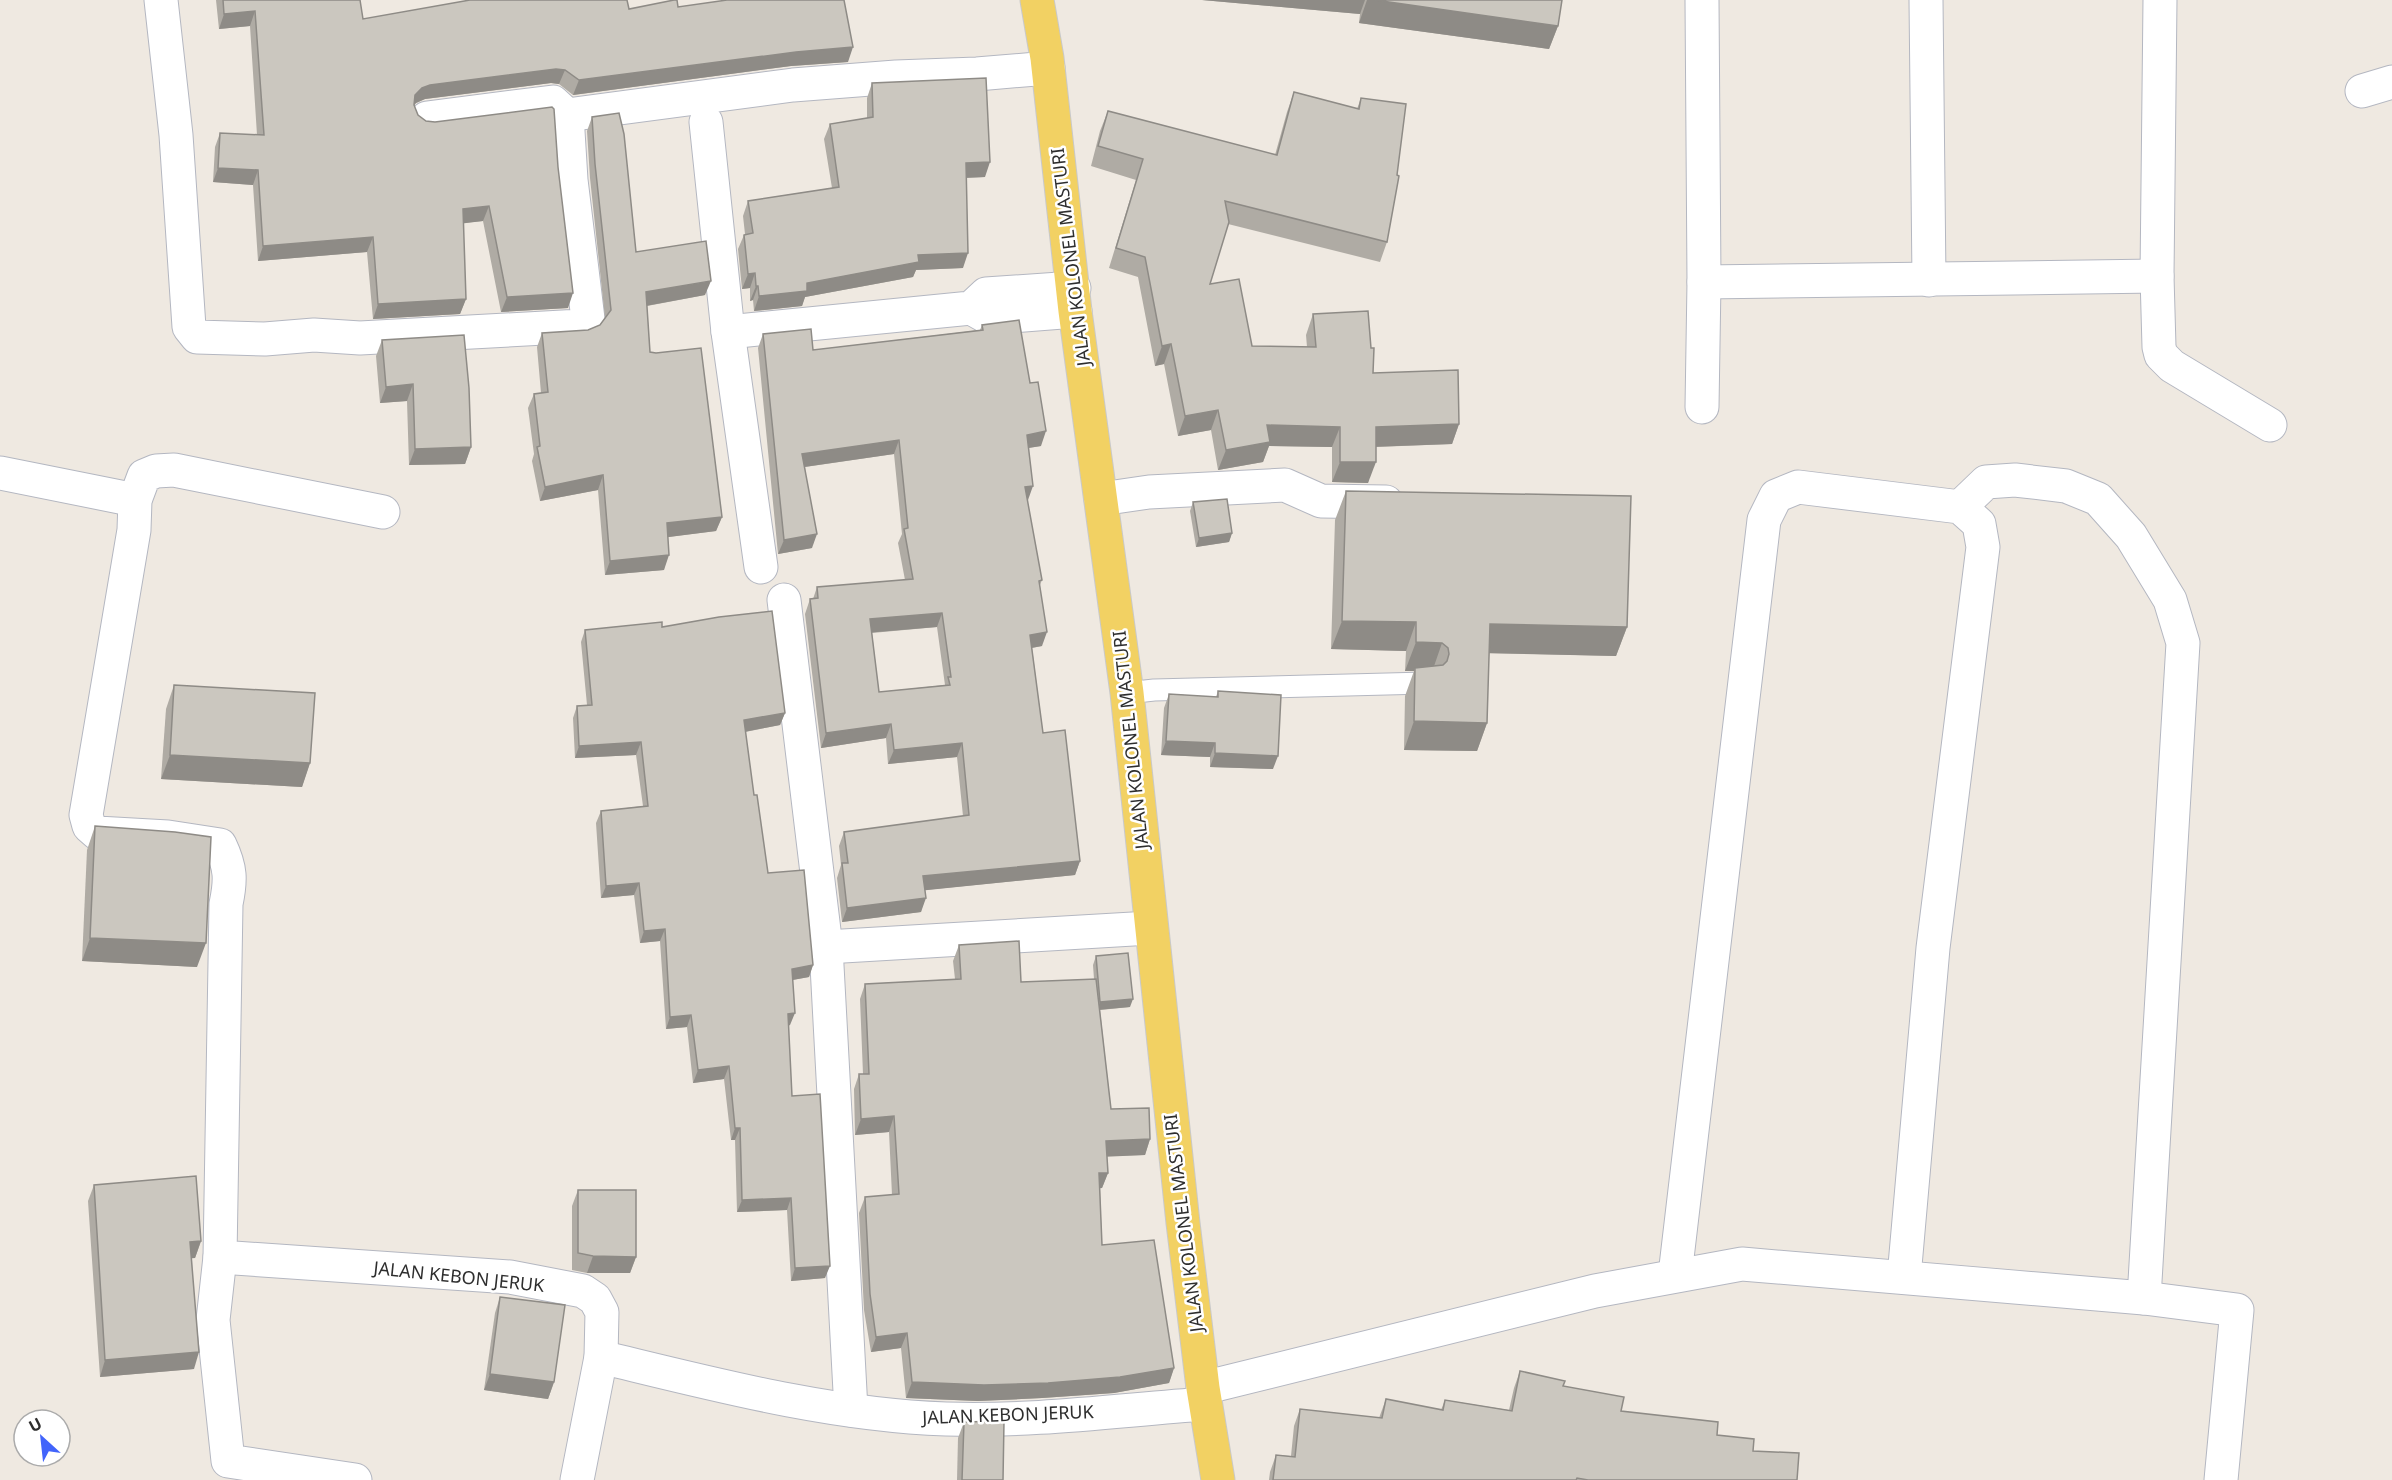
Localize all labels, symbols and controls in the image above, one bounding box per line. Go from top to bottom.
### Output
street label: JALAN KOLONEL MASTURI [1045,147,1096,369]
street label: JALAN KOLONEL MASTURI [1107,630,1154,852]
street label: JALAN KOLONEL MASTURI [1158,1113,1209,1335]
street label: JALAN KEBON JERUK [371,1255,546,1297]
street label: JALAN KEBON JERUK [920,1399,1095,1429]
north arrow [12,1408,72,1468]
text: U [25,1412,46,1437]

